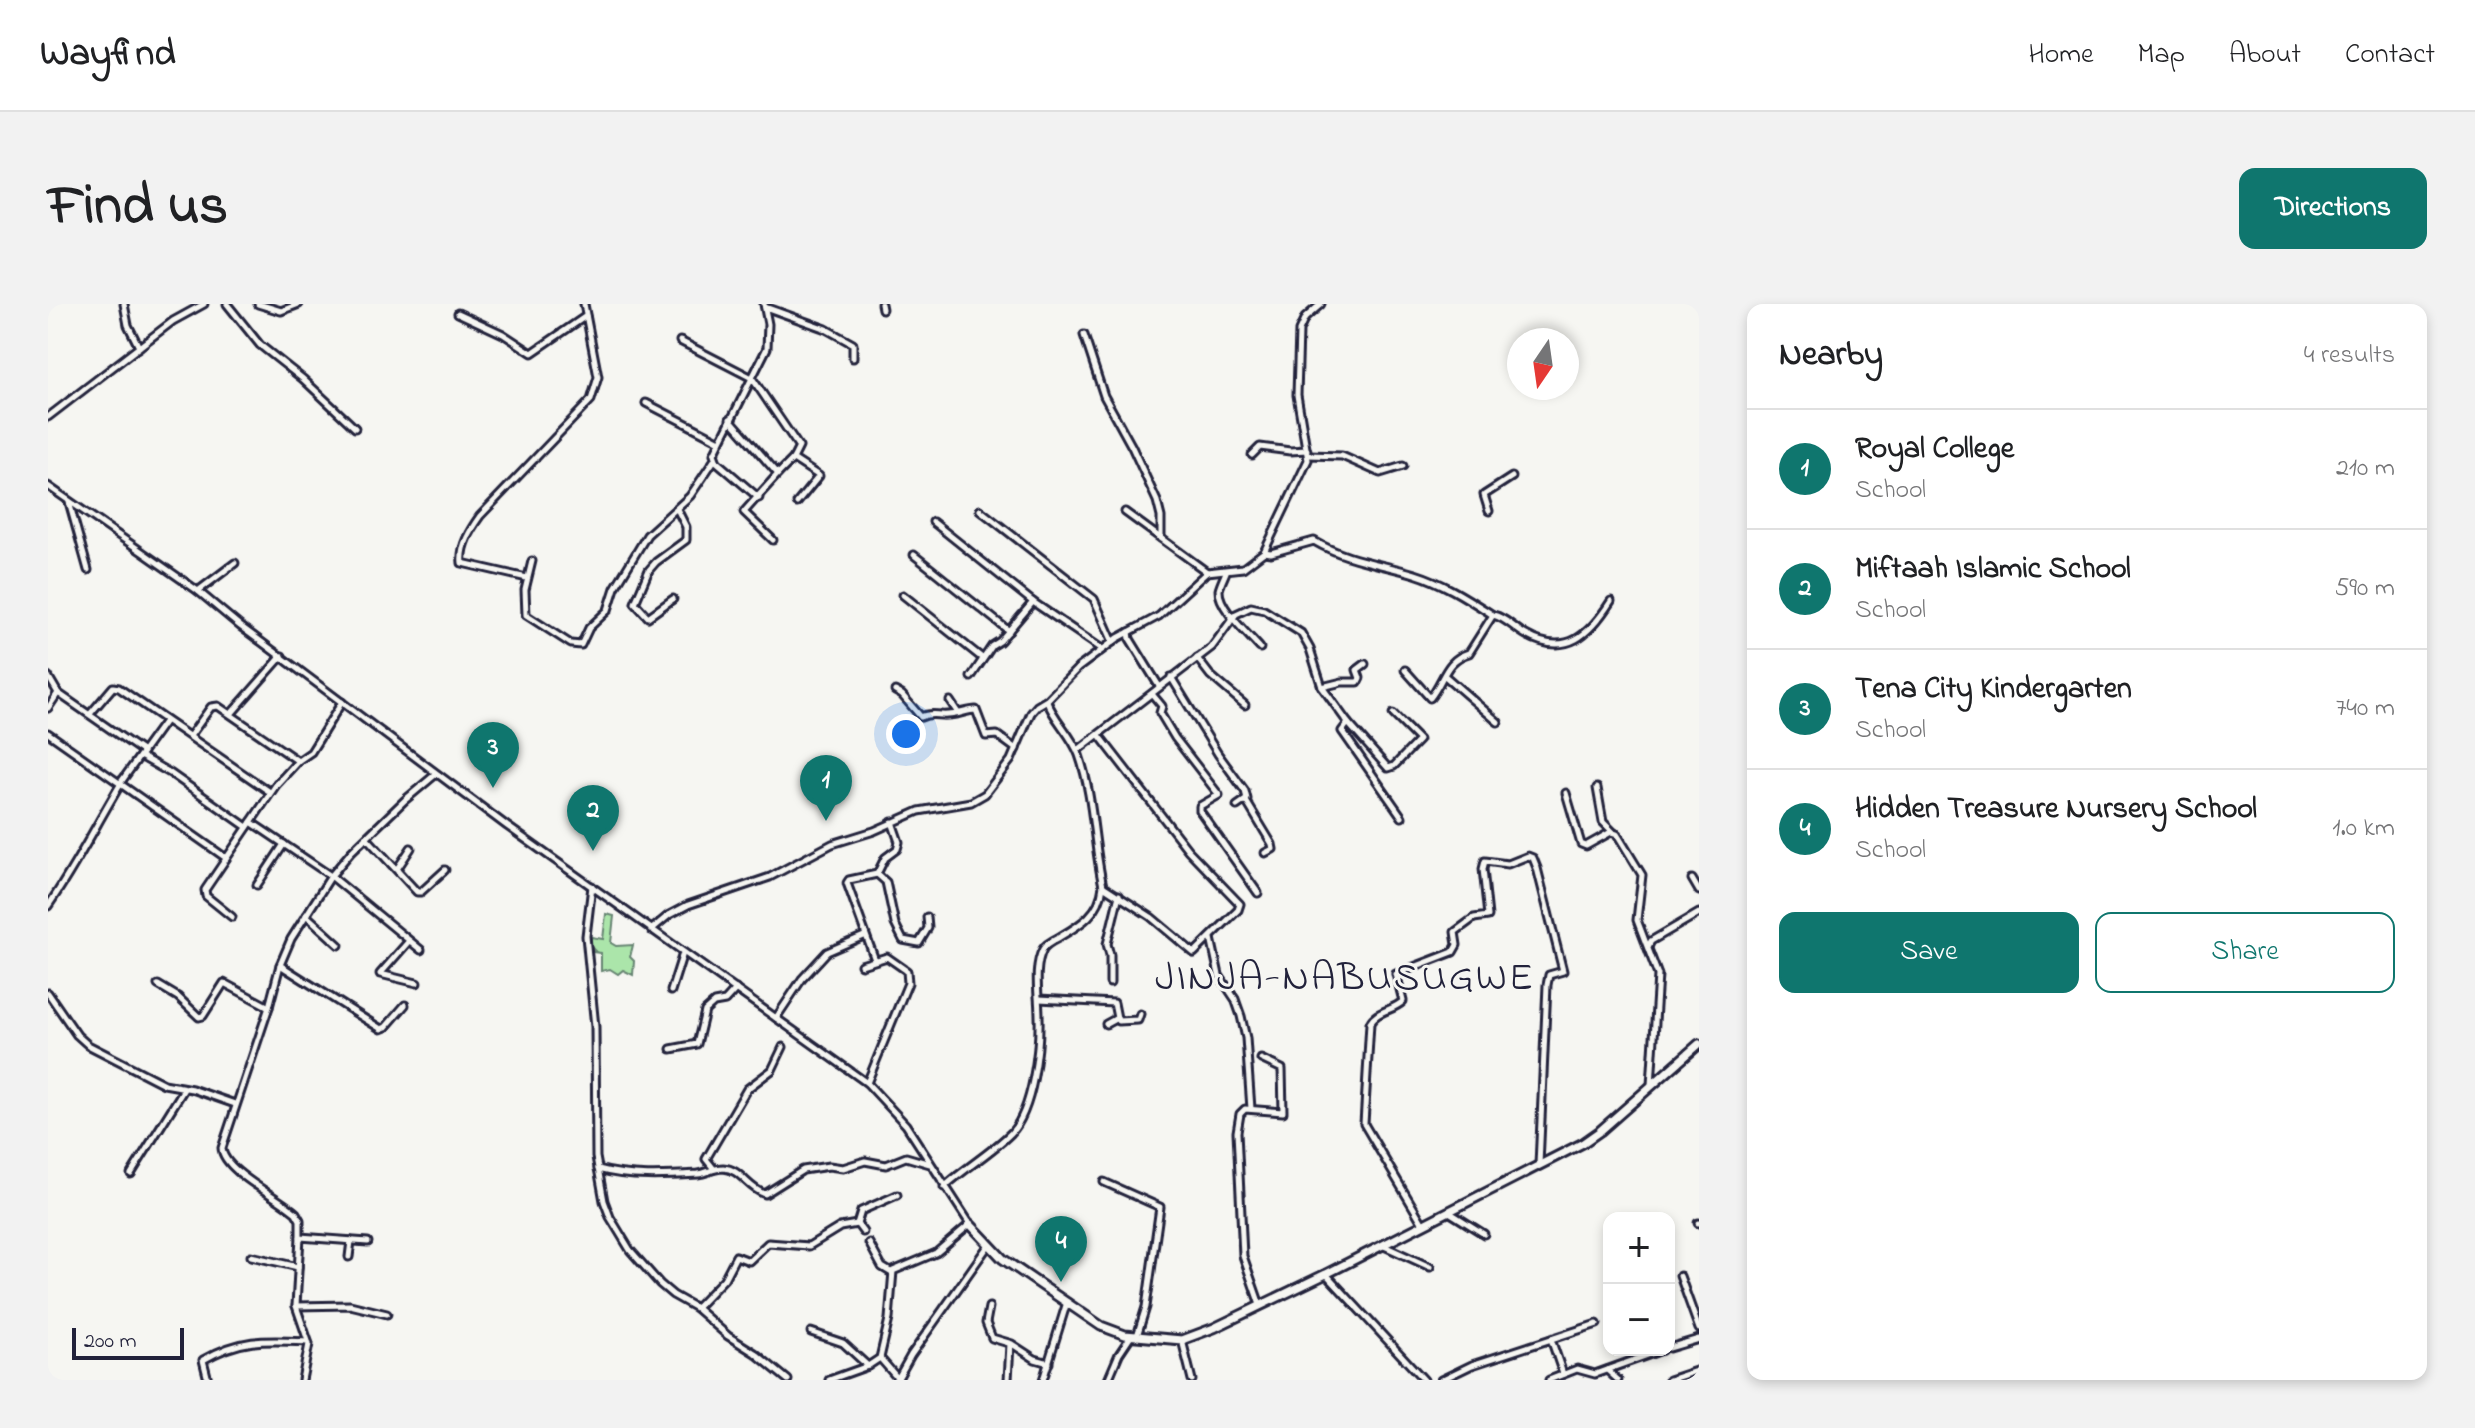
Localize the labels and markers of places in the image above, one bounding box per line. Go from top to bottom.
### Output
pin: 3 [467,722,519,788]
pin: 1 [800,755,852,821]
pin: 2 [567,785,619,851]
pin: 4 [1035,1216,1087,1282]

